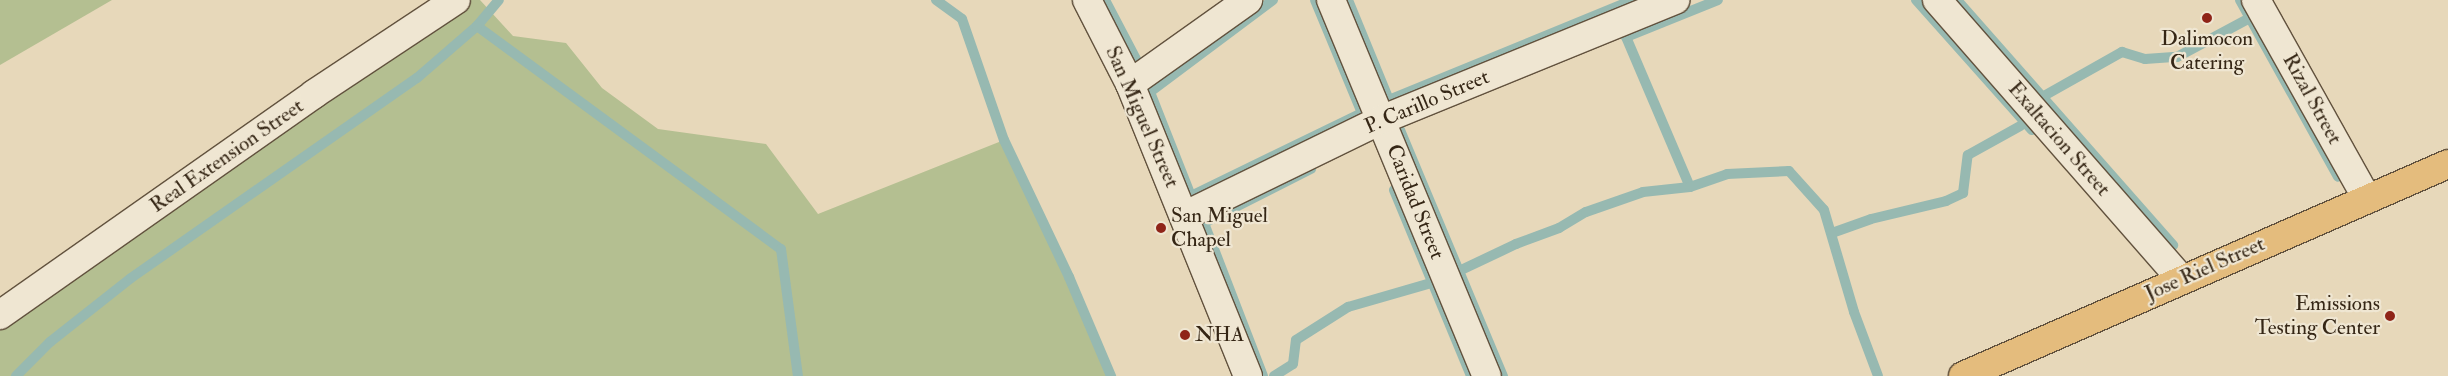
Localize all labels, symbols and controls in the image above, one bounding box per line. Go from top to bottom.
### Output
marker: Dalimocon Catering [2201,12,2213,24]
place label: Dalimocon Catering [2161,26,2253,76]
street label: San Miguel Street [1100,42,1184,192]
street label: Rizal Street [2277,49,2347,149]
street label: P. Carillo Street [1361,64,1493,140]
street label: Exaltacion Street [2002,77,2116,201]
street label: Real Extension Street [145,94,309,218]
street label: Caridad Street [1381,141,1449,263]
place label: San Miguel Chapel [1171,203,1268,253]
marker: San Miguel Chapel [1155,222,1167,234]
street label: Jose Riel Street [2141,231,2269,307]
place label: Emissions Testing Center [2255,291,2380,341]
marker: Emissions Testing Center [2384,310,2396,322]
place label: NHA [1195,322,1244,348]
marker: NHA [1179,329,1191,341]

